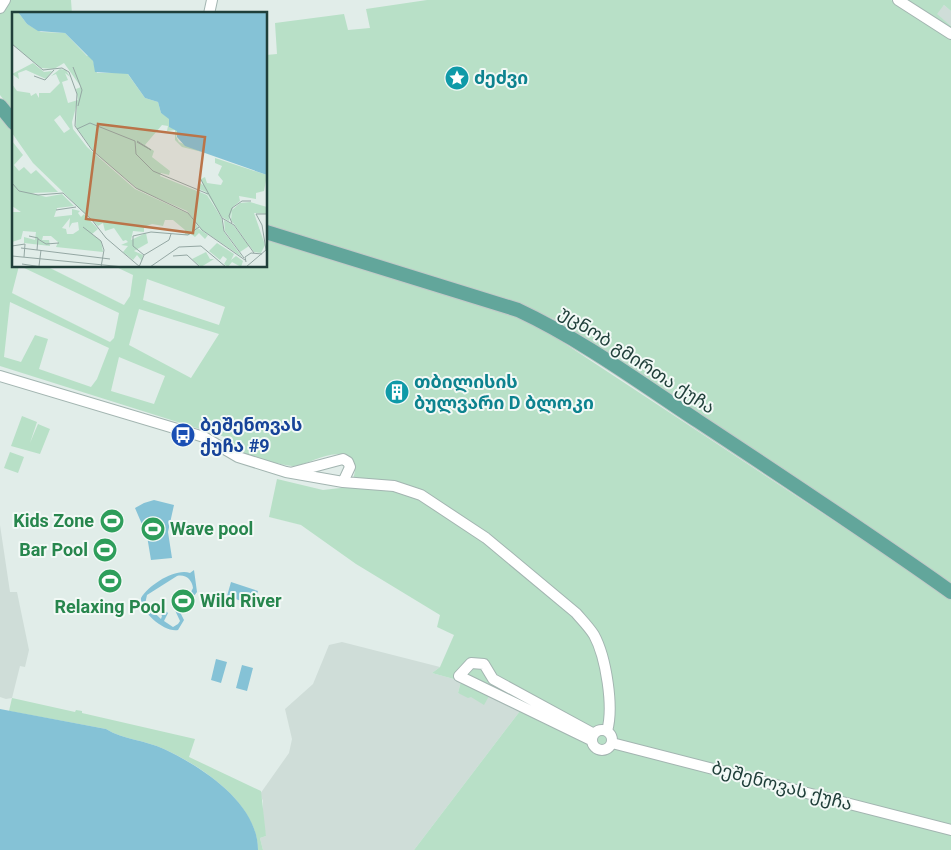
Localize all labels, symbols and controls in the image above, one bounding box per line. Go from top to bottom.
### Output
inset map [12,12,268,268]
place icon: ძეძვი [444,65,470,91]
place label: ძეძვი [474,67,528,88]
street label: უცნობ გმირთა ქუჩა [555,301,719,419]
place label: თბილისის ბულვარი D ბლოკი [414,371,594,414]
building icon: თბილისის ბულვარი D ბლოკი [384,379,410,405]
place label: ბეშენოვას ქუჩა #9 [200,414,302,456]
bus stop icon: ბეშენოვას ქუჩა #9 [170,422,196,448]
sports icon: Kids Zone [99,508,125,534]
place label: Kids Zone [13,510,94,531]
sports icon: Wave pool [140,516,166,542]
place label: Wave pool [170,518,253,539]
sports icon: Bar Pool [92,537,118,563]
place label: Bar Pool [19,539,88,560]
sports icon: Relaxing Pool [97,568,123,594]
sports icon: Wild River [170,588,196,614]
place label: Wild River [200,590,282,611]
place label: Relaxing Pool [55,596,166,617]
street label: ბეშენოვას ქუჩა [709,757,855,815]

